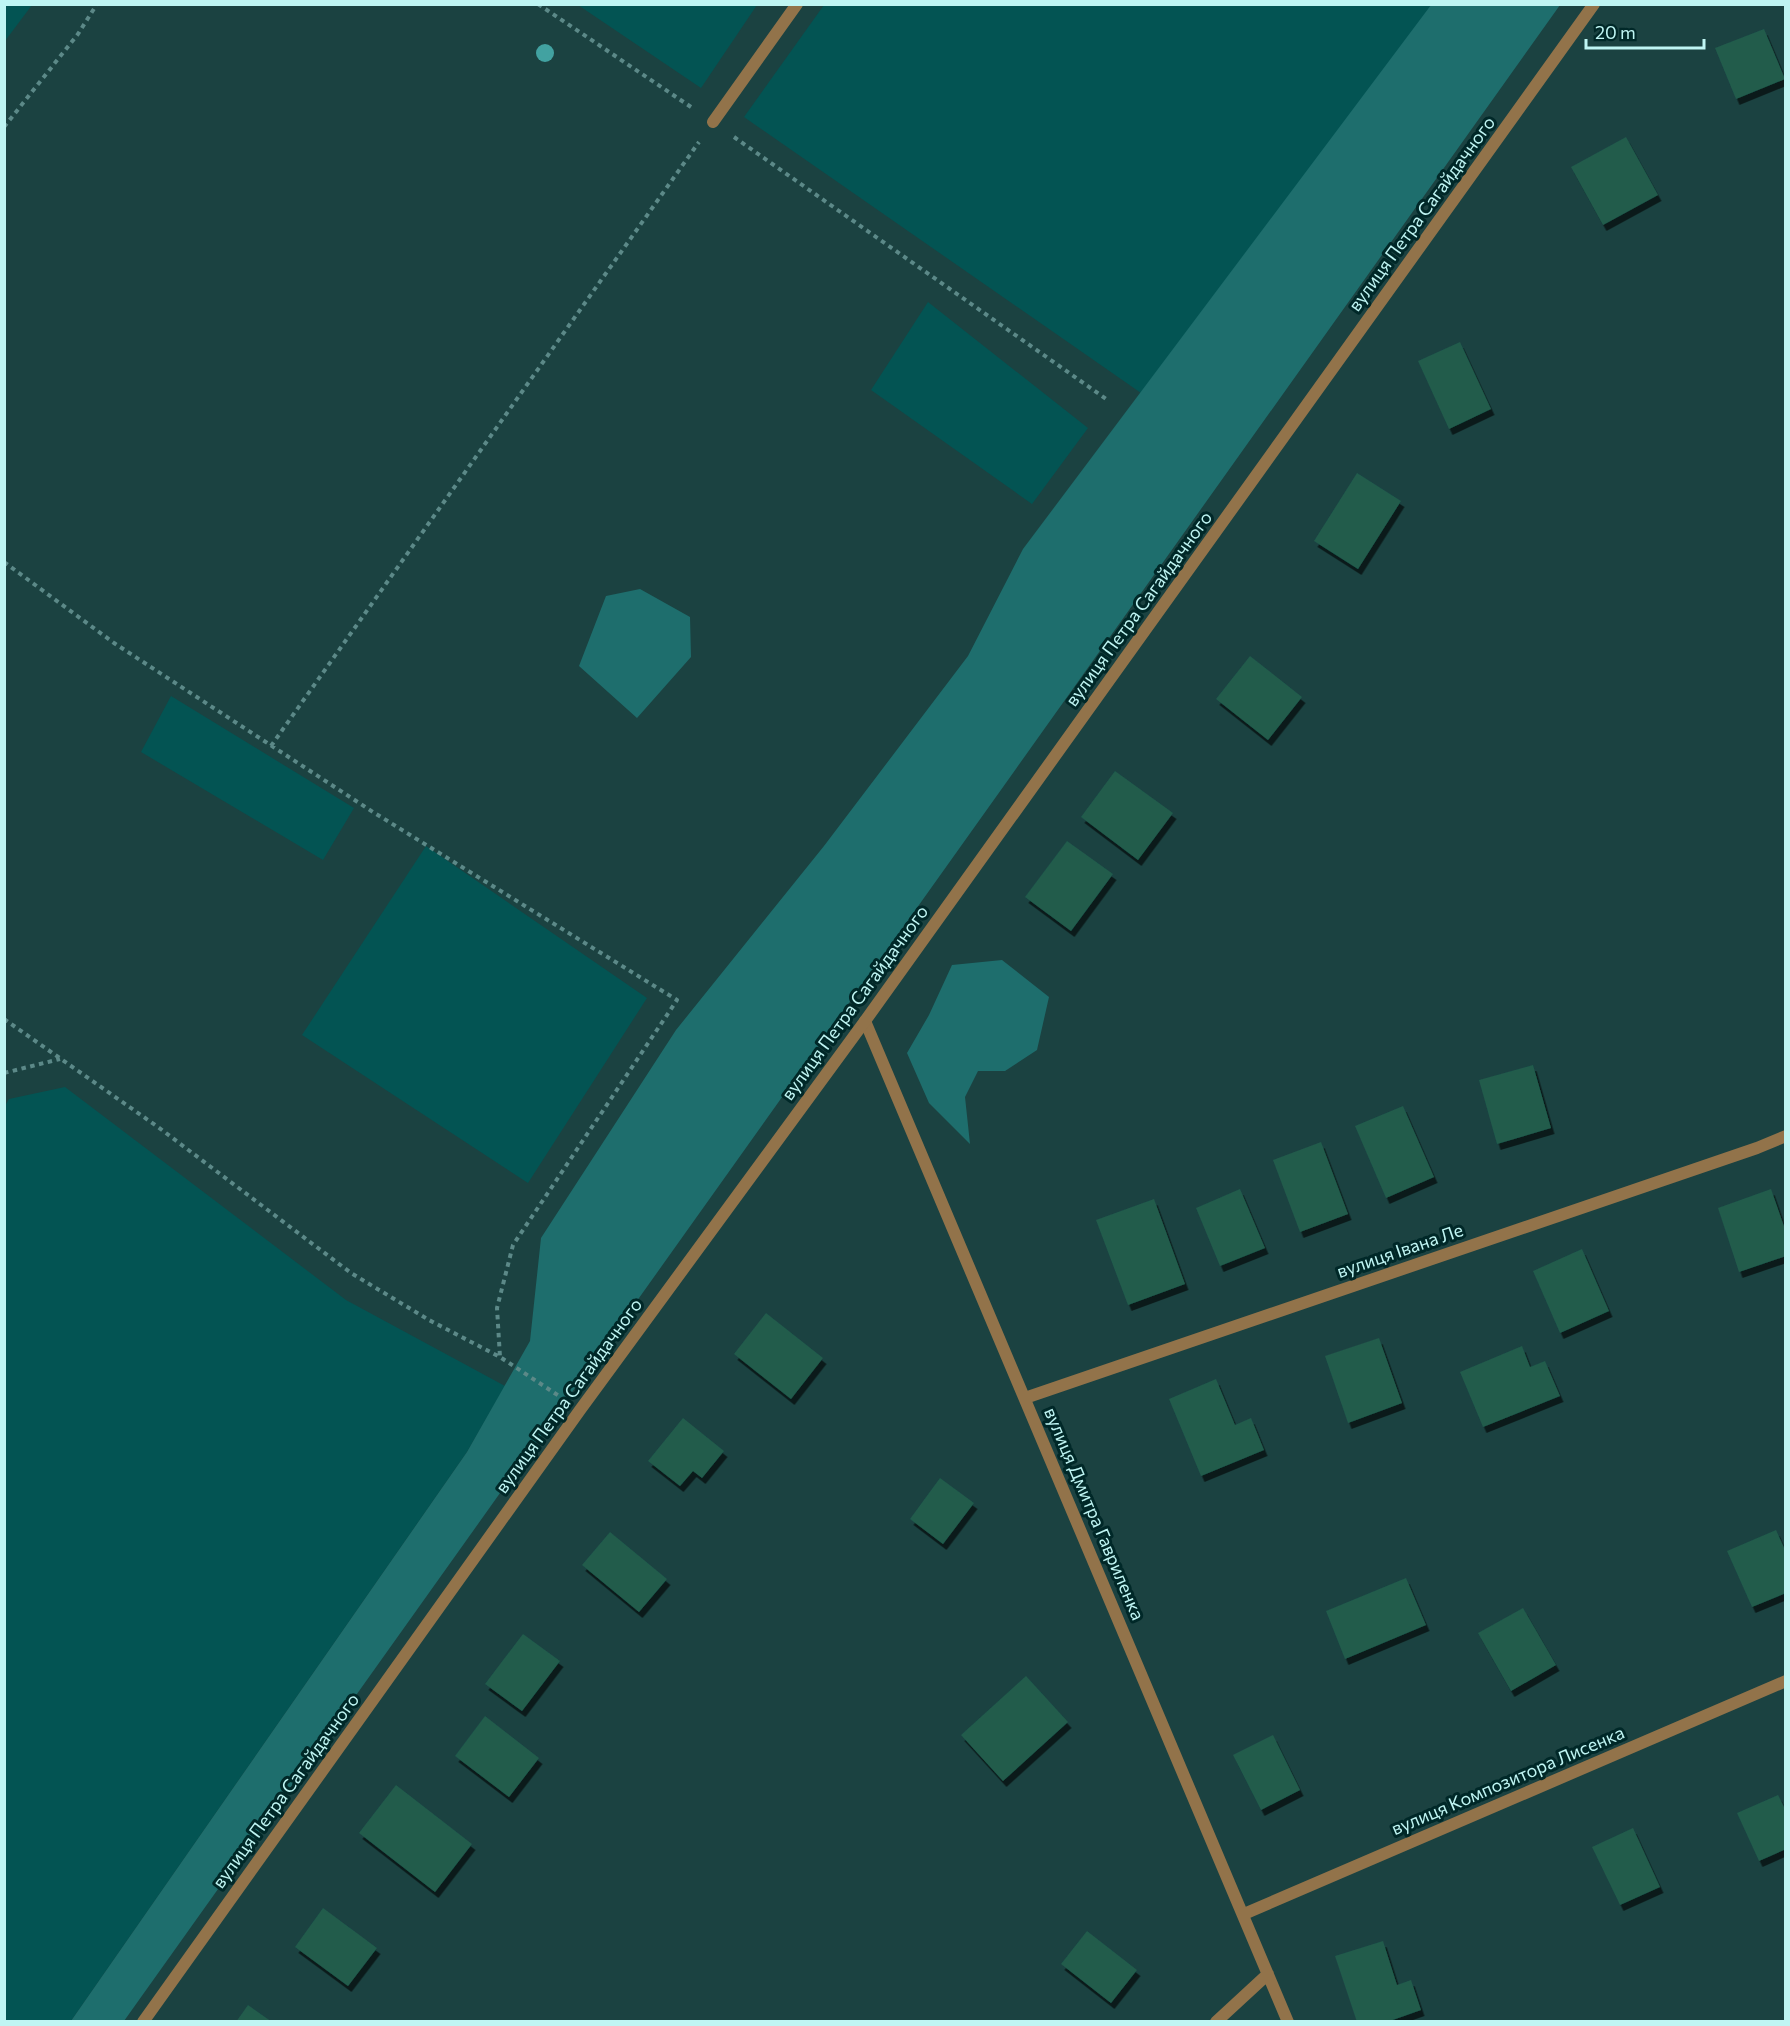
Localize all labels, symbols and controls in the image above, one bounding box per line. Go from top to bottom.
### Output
scale bar [1586,12,1704,50]
text: 20 m [1595,21,1636,43]
street label: вулиця Петра Сагайдачного [1343,112,1499,315]
street label: вулиця Петра Сагайдачного [1060,507,1216,710]
street label: вулиця Петра Сагайдачного [776,901,932,1104]
street label: вулиця Івана Ле [1334,1218,1466,1282]
street label: вулиця Петра Сагайдачного [490,1294,646,1497]
street label: вулиця Дмитра Гавриленка [1040,1404,1150,1623]
street label: вулиця Петра Сагайдачного [207,1689,363,1892]
street label: вулиця Композитора Лисенка [1388,1721,1628,1839]

